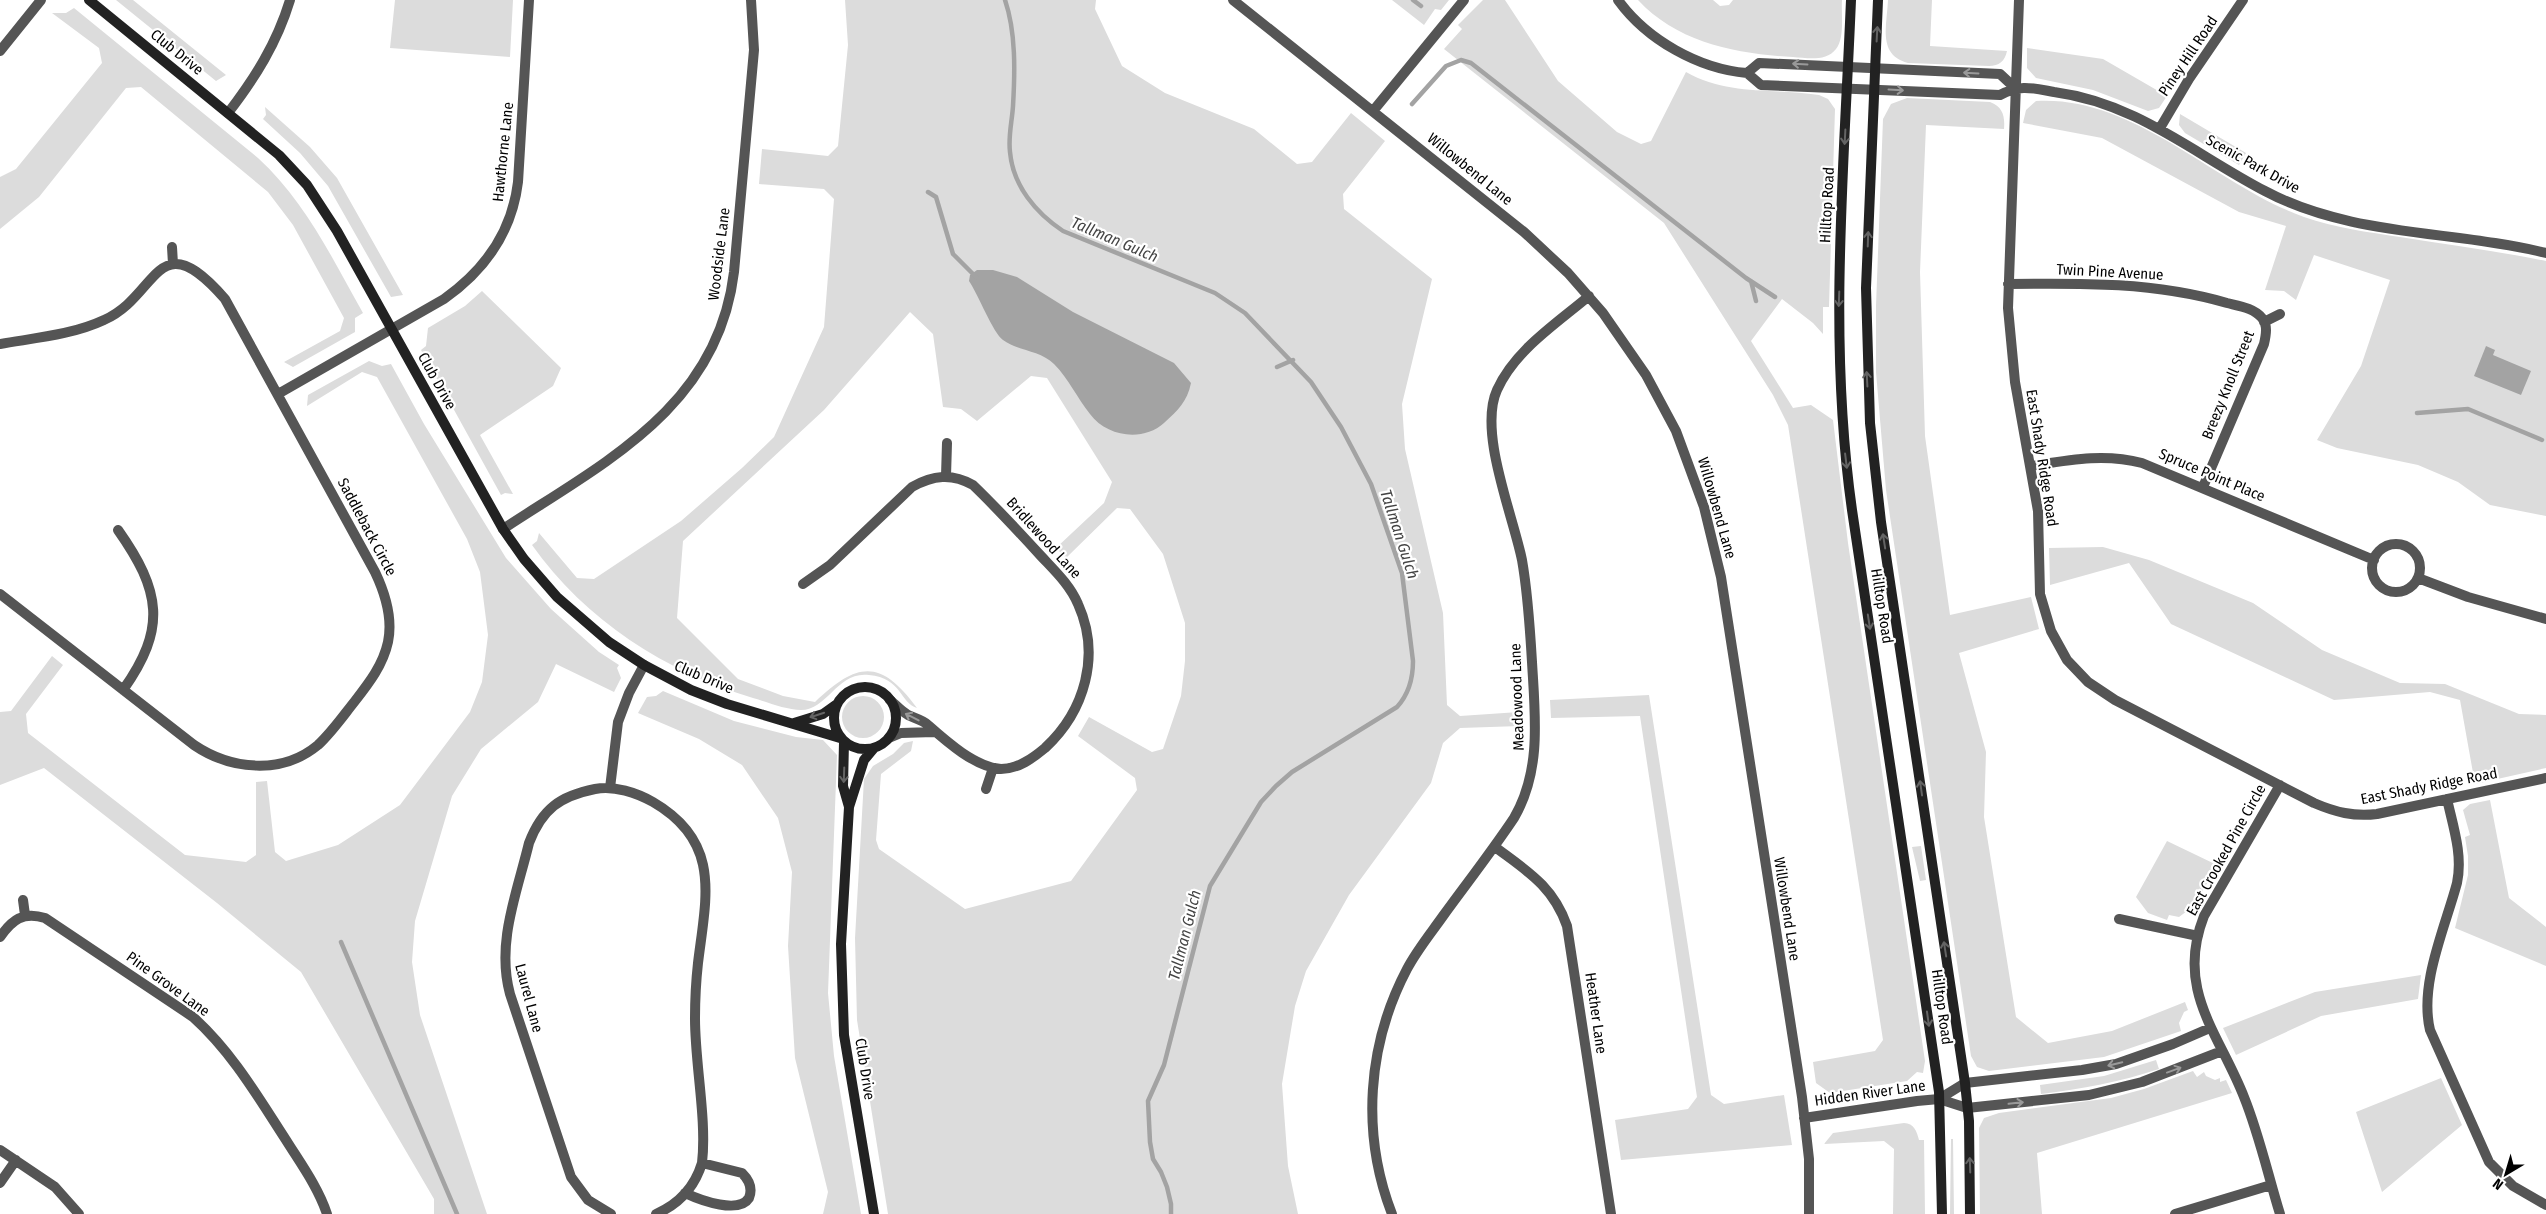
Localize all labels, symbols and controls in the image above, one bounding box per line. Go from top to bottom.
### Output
street label: Piney Hill Road [2155,13,2221,99]
street label: Club Drive [147,25,207,79]
one-way arrow [1872,26,1881,42]
one-way arrow [1792,60,1808,69]
one-way arrow [1963,68,1979,77]
one-way arrow [1888,86,1904,95]
street label: Hawthorne Lane [489,101,517,203]
one-way arrow [1841,128,1850,144]
street label: Willowbend Lane [1424,129,1516,209]
street label: Scenic Park Drive [2203,131,2303,197]
street label: Hilltop Road [1816,167,1838,243]
street label: Woodside Lane [704,207,734,301]
water label: Tallman Gulch [1069,213,1161,266]
one-way arrow [1863,231,1873,248]
street label: Twin Pine Avenue [2056,260,2164,284]
one-way arrow [1834,291,1843,307]
street label: Breezy Knoll Street [2198,328,2258,442]
street label: Club Drive [414,349,460,413]
one-way arrow [1862,371,1872,388]
street label: East Shady Ridge Road [2022,388,2062,528]
street label: Spruce Point Place [2156,445,2268,505]
one-way arrow [1841,453,1851,469]
street label: Willowbend Lane [1694,455,1740,561]
street label: Saddleback Circle [334,475,400,579]
water label: Tallman Gulch [1376,487,1423,581]
street label: Bridlewood Lane [1003,494,1085,582]
one-way arrow [1879,533,1889,549]
street label: Hilltop Road [1867,567,1897,645]
one-way arrow [1864,614,1874,630]
street label: Meadowood Lane [1506,643,1528,751]
street label: Club Drive [672,656,736,698]
one-way arrow [809,711,825,721]
one-way arrow [905,712,920,721]
street label: East Shady Ridge Road [2359,764,2499,808]
one-way arrow [839,767,848,783]
one-way arrow [1916,780,1926,796]
street label: East Crooked Pine Circle [2182,781,2270,919]
street label: Willowbend Lane [1770,856,1804,962]
water label: Tallman Gulch [1164,888,1205,982]
one-way arrow [1940,941,1950,957]
street label: Pine Grove Lane [123,948,213,1020]
street label: Laurel Lane [511,962,547,1034]
street label: Hilltop Road [1928,968,1956,1046]
street label: Heather Lane [1581,971,1611,1055]
one-way arrow [1923,1010,1933,1026]
street label: Club Drive [851,1037,879,1101]
one-way arrow [2108,1060,2124,1069]
one-way arrow [2166,1065,2181,1074]
street label: Hidden River Lane [1813,1076,1927,1110]
one-way arrow [2008,1098,2024,1108]
north arrow [2481,1149,2531,1199]
one-way arrow [1965,1158,1975,1174]
text: N [2490,1175,2507,1193]

